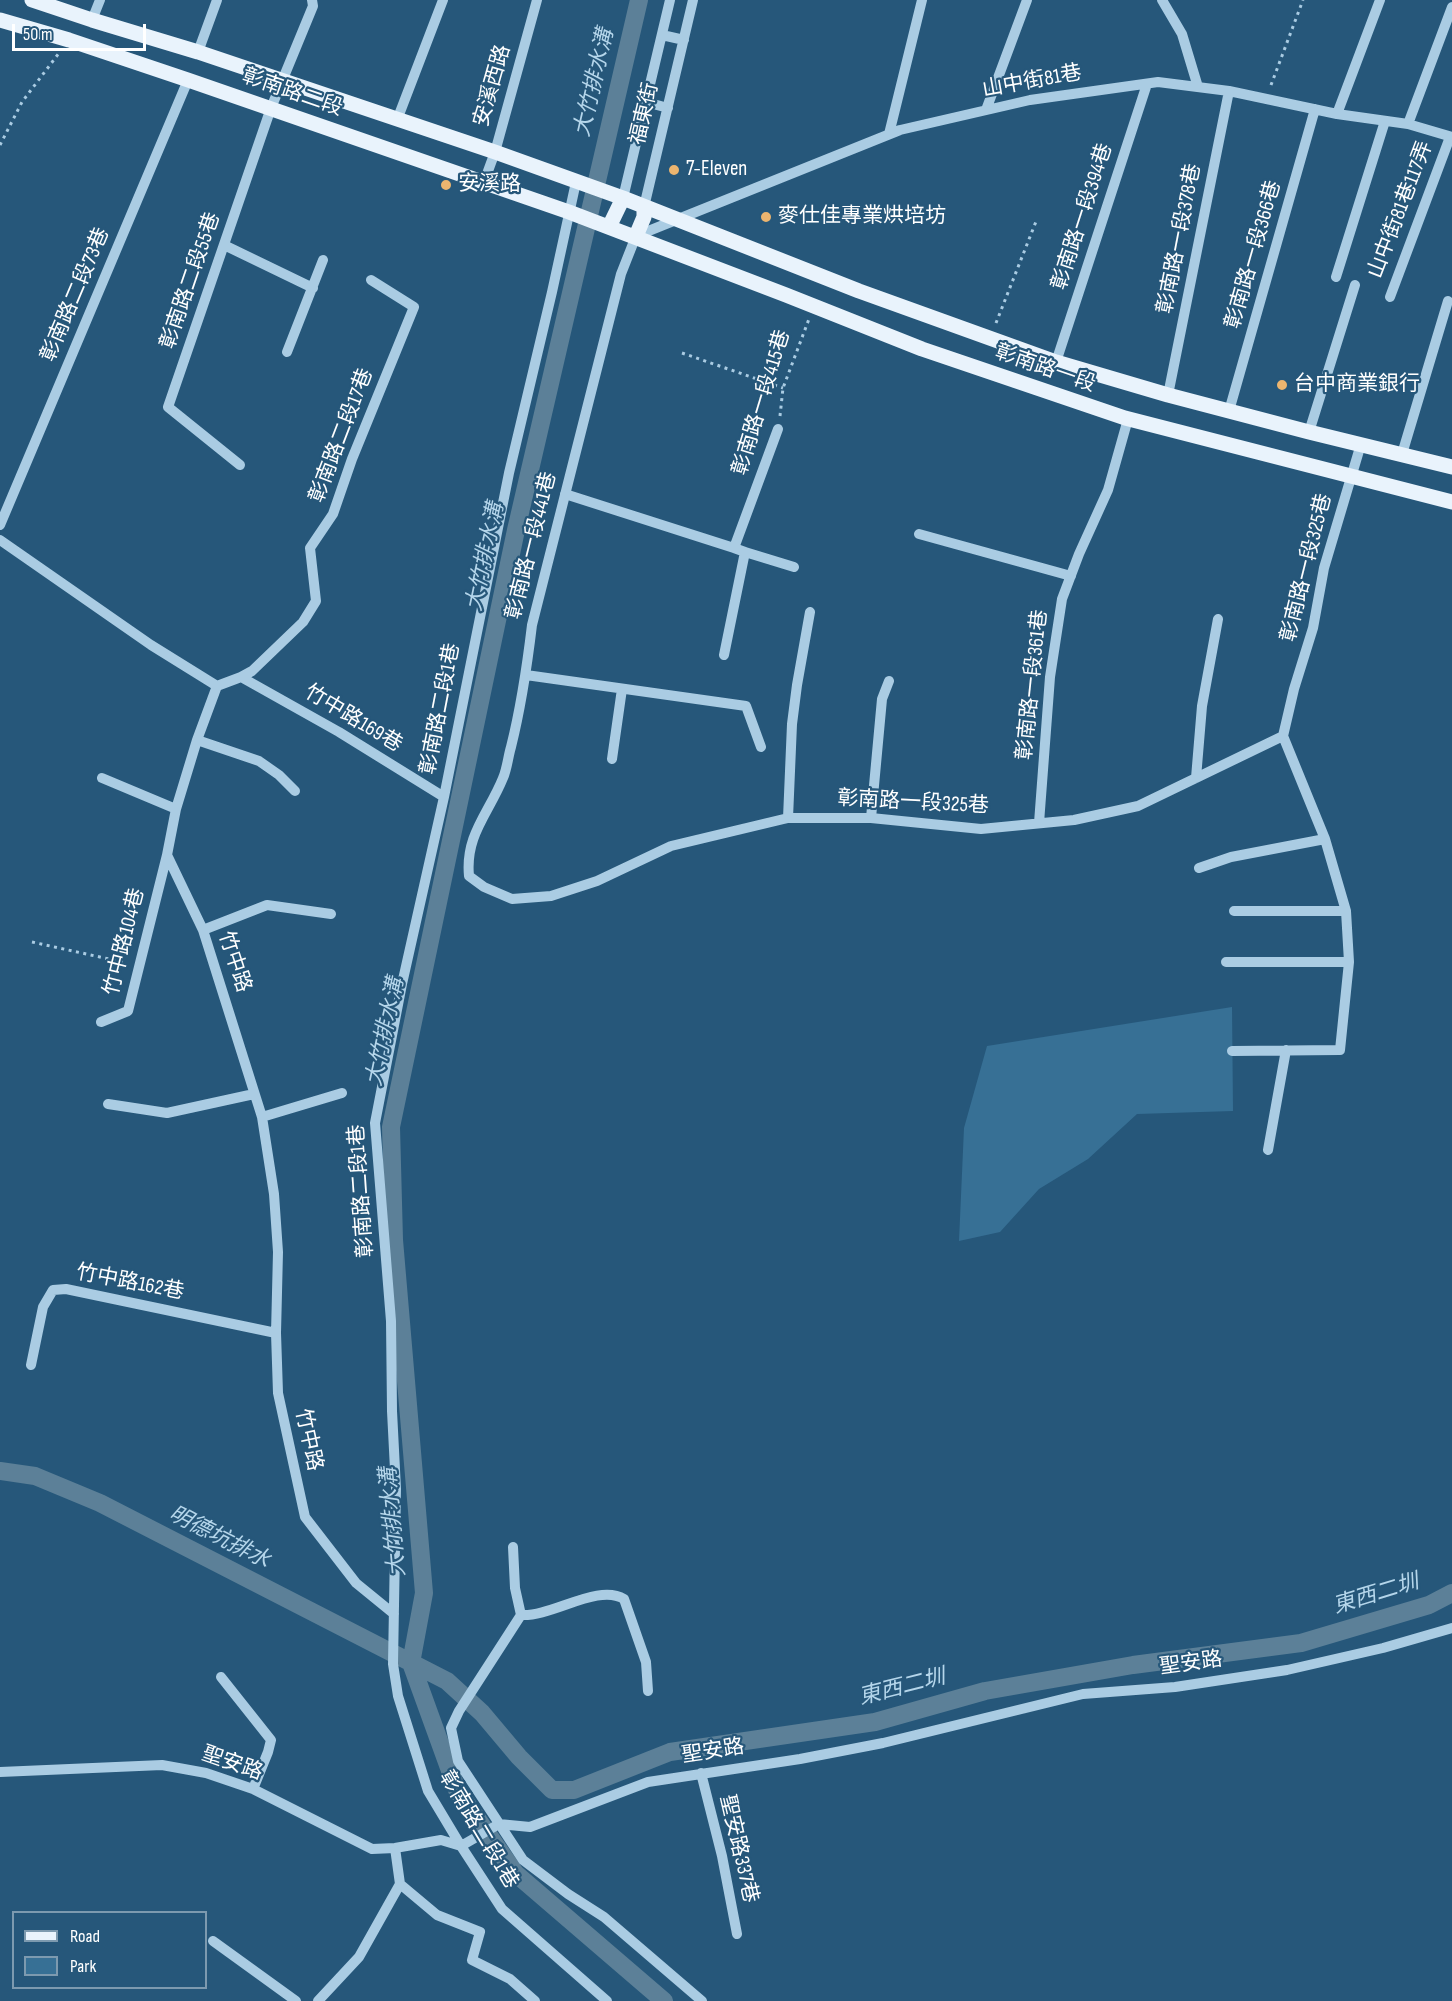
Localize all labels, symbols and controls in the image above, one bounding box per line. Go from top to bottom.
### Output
scale bar [15,12,148,50]
text: 50 m [23,24,53,45]
water label: 大竹排水溝 [570,26,620,140]
street label: 安溪西路 [469,42,517,130]
street label: 山中街81巷 [980,61,1084,103]
street label: 彰南路二段 [238,64,346,122]
street label: 福東街 [626,80,664,148]
street label: 山中街81巷117弄 [1363,138,1439,282]
street label: 彰南路一段394巷 [1047,140,1119,294]
place label: 7-Eleven [686,157,747,183]
street label: 彰南路一段378巷 [1153,162,1207,316]
marker: 7-Eleven [667,163,681,177]
place label: 安溪路 [458,172,521,198]
marker: 安溪路 [439,178,453,192]
street label: 彰南路一段366巷 [1221,178,1287,332]
place label: 麥仕佳專業烘培坊 [778,204,946,230]
street label: 彰南路二段55巷 [156,209,226,353]
marker: 麥仕佳專業烘培坊 [759,210,773,224]
street label: 彰南路二段73巷 [36,224,116,366]
street label: 彰南路一段415巷 [728,327,796,479]
street label: 彰南路一段 [991,340,1099,398]
street label: 彰南路二段17巷 [305,365,379,507]
place label: 台中商業銀行 [1294,372,1420,398]
marker: 台中商業銀行 [1275,378,1289,392]
street label: 彰南路一段441巷 [502,470,562,622]
street label: 彰南路一段325巷 [1276,491,1338,645]
water label: 大竹排水溝 [462,500,510,614]
street label: 彰南路一段361巷 [1013,608,1053,762]
street label: 彰南路二段1巷 [416,641,466,777]
street label: 竹中路169巷 [299,680,407,758]
street label: 彰南路一段325巷 [836,786,990,820]
street label: 竹中路104巷 [100,886,150,998]
street label: 竹中路 [212,928,256,996]
water label: 大竹排水溝 [362,975,410,1089]
street label: 彰南路二段1巷 [345,1124,379,1258]
street label: 竹中路162巷 [74,1260,186,1306]
street label: 竹中路 [289,1407,327,1473]
water label: 大竹排水溝 [376,1466,412,1578]
water label: 明德坑排水 [164,1501,274,1575]
water label: 東西二圳 [1330,1570,1422,1620]
street label: 聖安路 [1158,1647,1224,1681]
water label: 東西二圳 [856,1665,948,1711]
street label: 聖安路 [680,1735,746,1769]
street label: 聖安路 [198,1742,266,1786]
street label: 彰南路二段1巷 [433,1766,523,1894]
street label: 聖安路337巷 [713,1793,763,1905]
legend [12,1911,207,1989]
text: Road [70,1926,100,1947]
text: Park [70,1956,96,1977]

